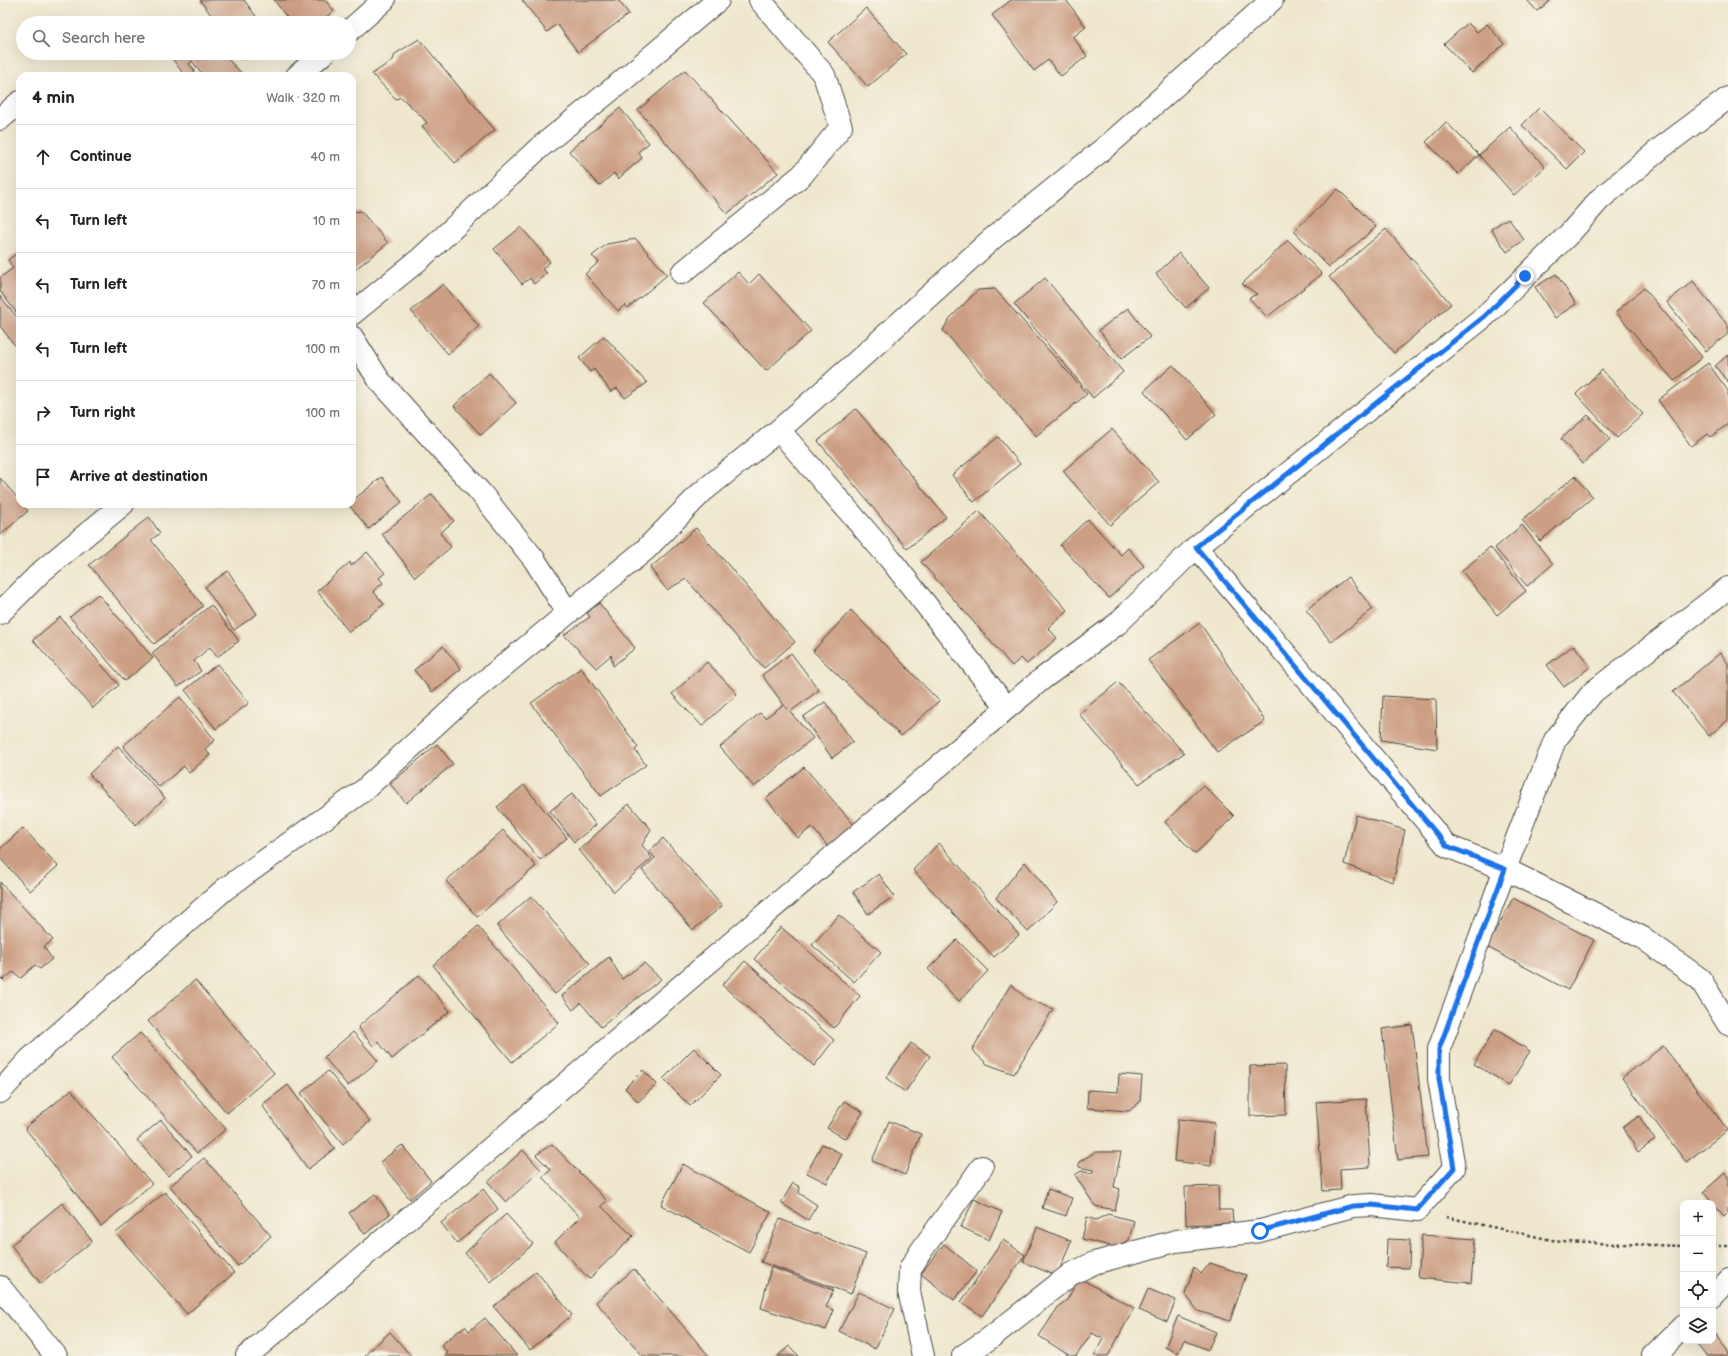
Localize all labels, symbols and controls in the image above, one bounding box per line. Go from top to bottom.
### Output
search box [16,16,356,60]
icon: search [30,27,52,49]
text: Search here [62,29,145,48]
text: 4 min [32,88,75,108]
text: Walk · 320 m [266,90,340,106]
icon: ahead [32,146,54,168]
text: Continue [70,147,132,166]
text: 40 m [310,149,340,165]
icon: left [32,210,54,232]
text: Turn left [70,211,127,230]
text: 10 m [313,213,340,229]
route end [1516,267,1534,285]
icon: left [32,274,54,296]
text: Turn left [70,275,127,294]
text: 70 m [312,277,340,293]
icon: left [32,338,54,360]
text: Turn left [70,339,127,358]
text: 100 m [305,341,340,357]
icon: right [32,402,54,424]
text: Turn right [70,403,135,422]
text: 100 m [305,405,340,421]
icon: arrive [32,466,54,488]
text: Arrive at destination [70,467,208,486]
map controls [1680,1200,1716,1344]
button: + [1680,1200,1716,1236]
route start [1251,1222,1269,1240]
button: − [1680,1236,1716,1272]
button: locate [1680,1272,1716,1308]
button: layers [1680,1308,1716,1344]

